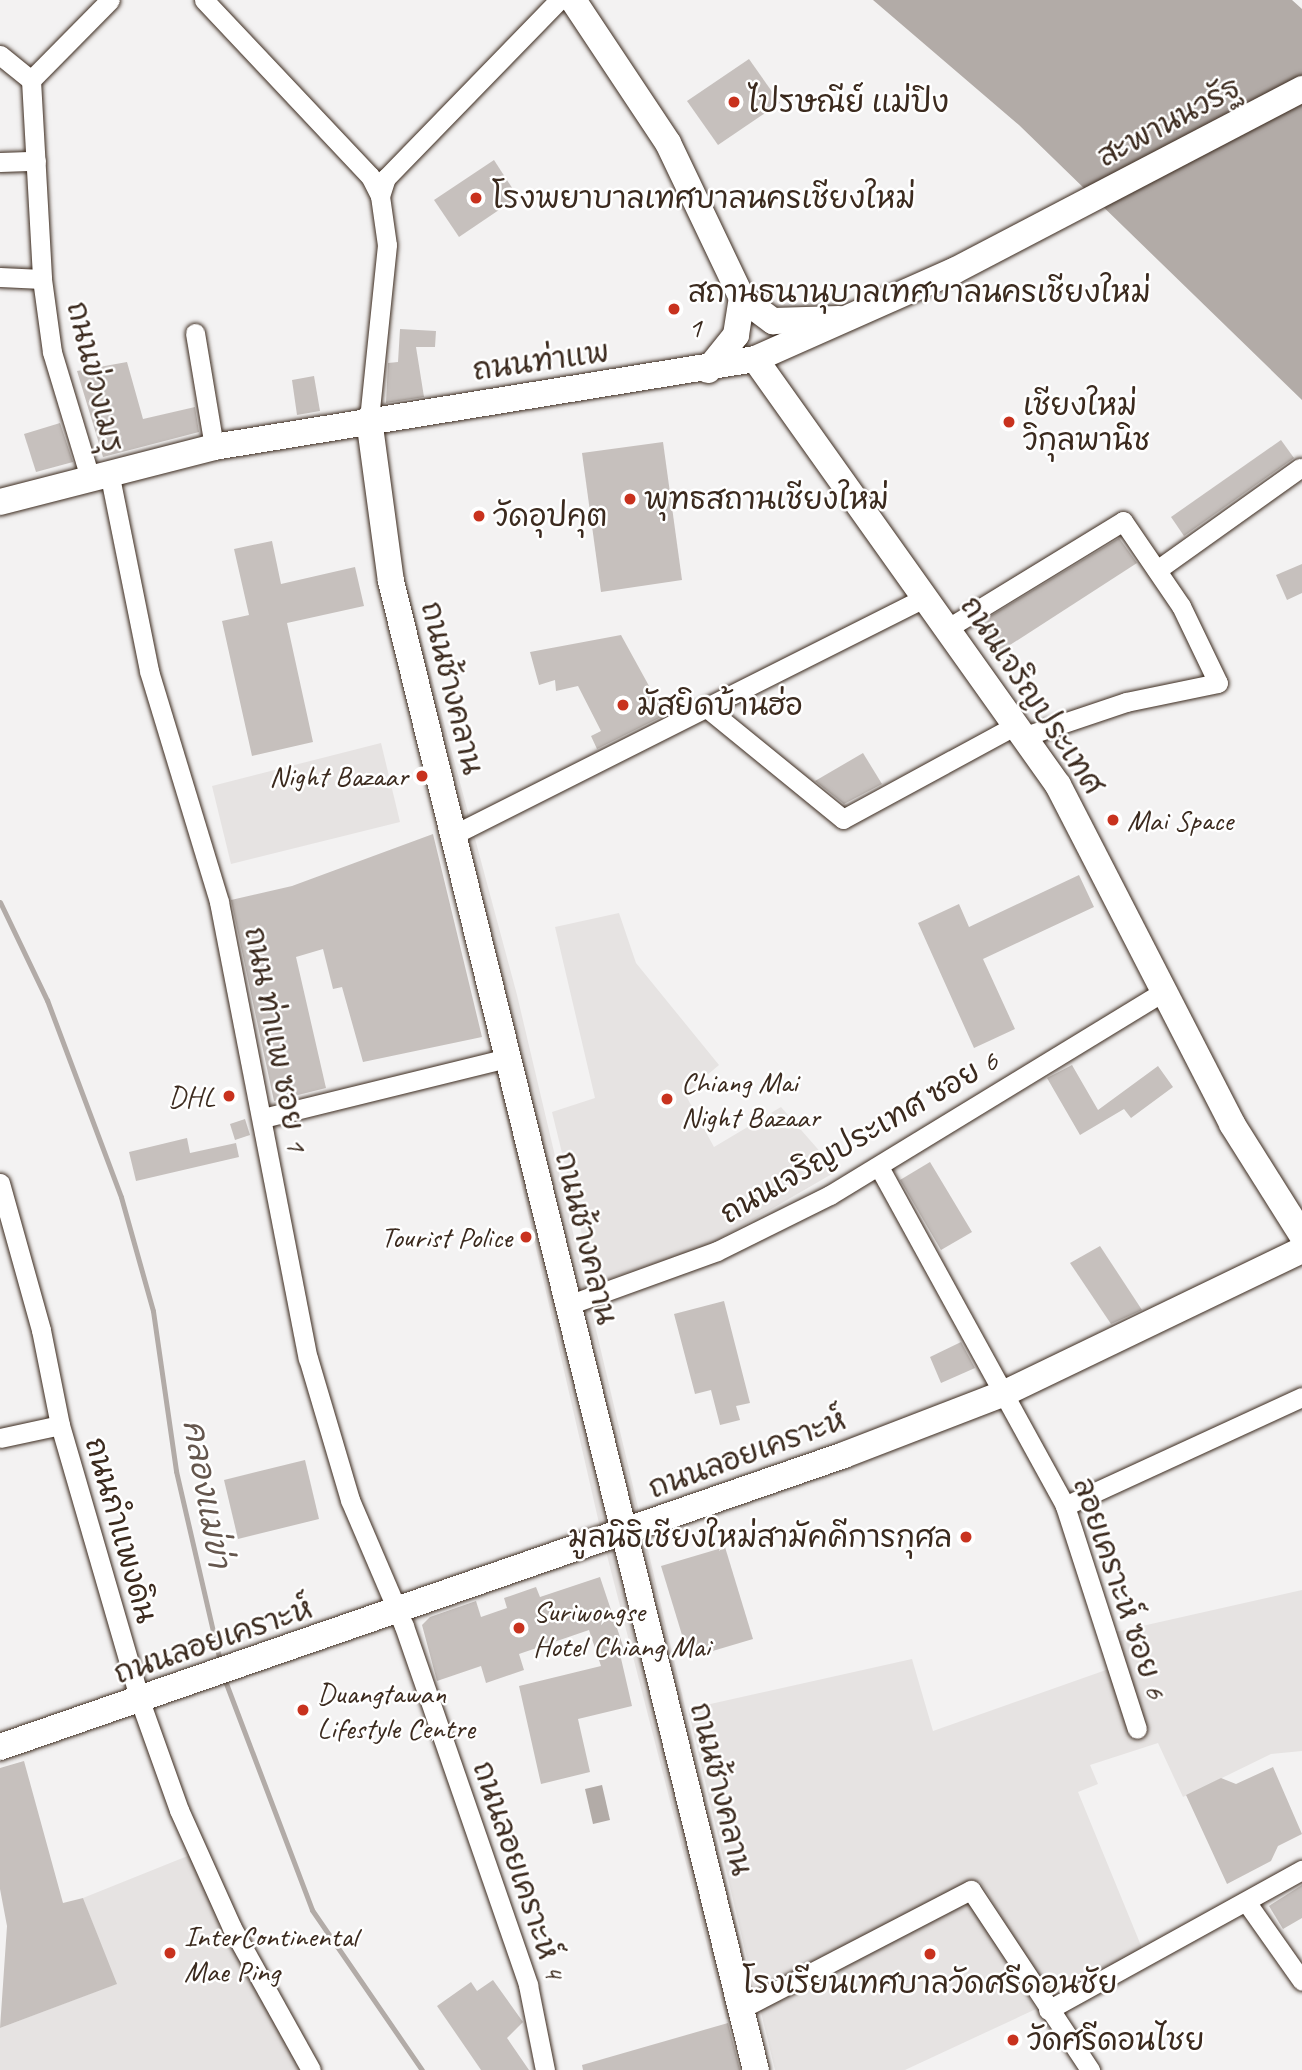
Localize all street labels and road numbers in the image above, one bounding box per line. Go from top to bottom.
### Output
street label: สะพานนวรัฐ [1091,69,1247,175]
street label: ถนนข่วงเมรุ [59,298,131,456]
street label: ถนนท่าแพ [470,334,612,388]
street label: ถนนเจริญประเทศ [953,589,1111,801]
street label: ถนนช้างคลาน [413,598,491,778]
street label: ถนน ท่าแพ ซอย 1 [237,924,315,1154]
street label: ถนนเจริญประเทศ ซอย 6 [714,1043,1004,1231]
street label: ถนนช้างคลาน [547,1148,625,1328]
street label: ถนนลอยเคราะห์ [644,1402,850,1506]
street label: ถนนกำแพงดิน [77,1433,165,1627]
street label: ลอยเคราะห์ ซอย 6 [1065,1473,1175,1703]
street label: ถนนลอยเคราะห์ [109,1590,317,1692]
street label: ถนนช้างคลาน [682,1699,760,1879]
street label: ถนนลอยเคราะห์ 4 [465,1756,573,1984]

